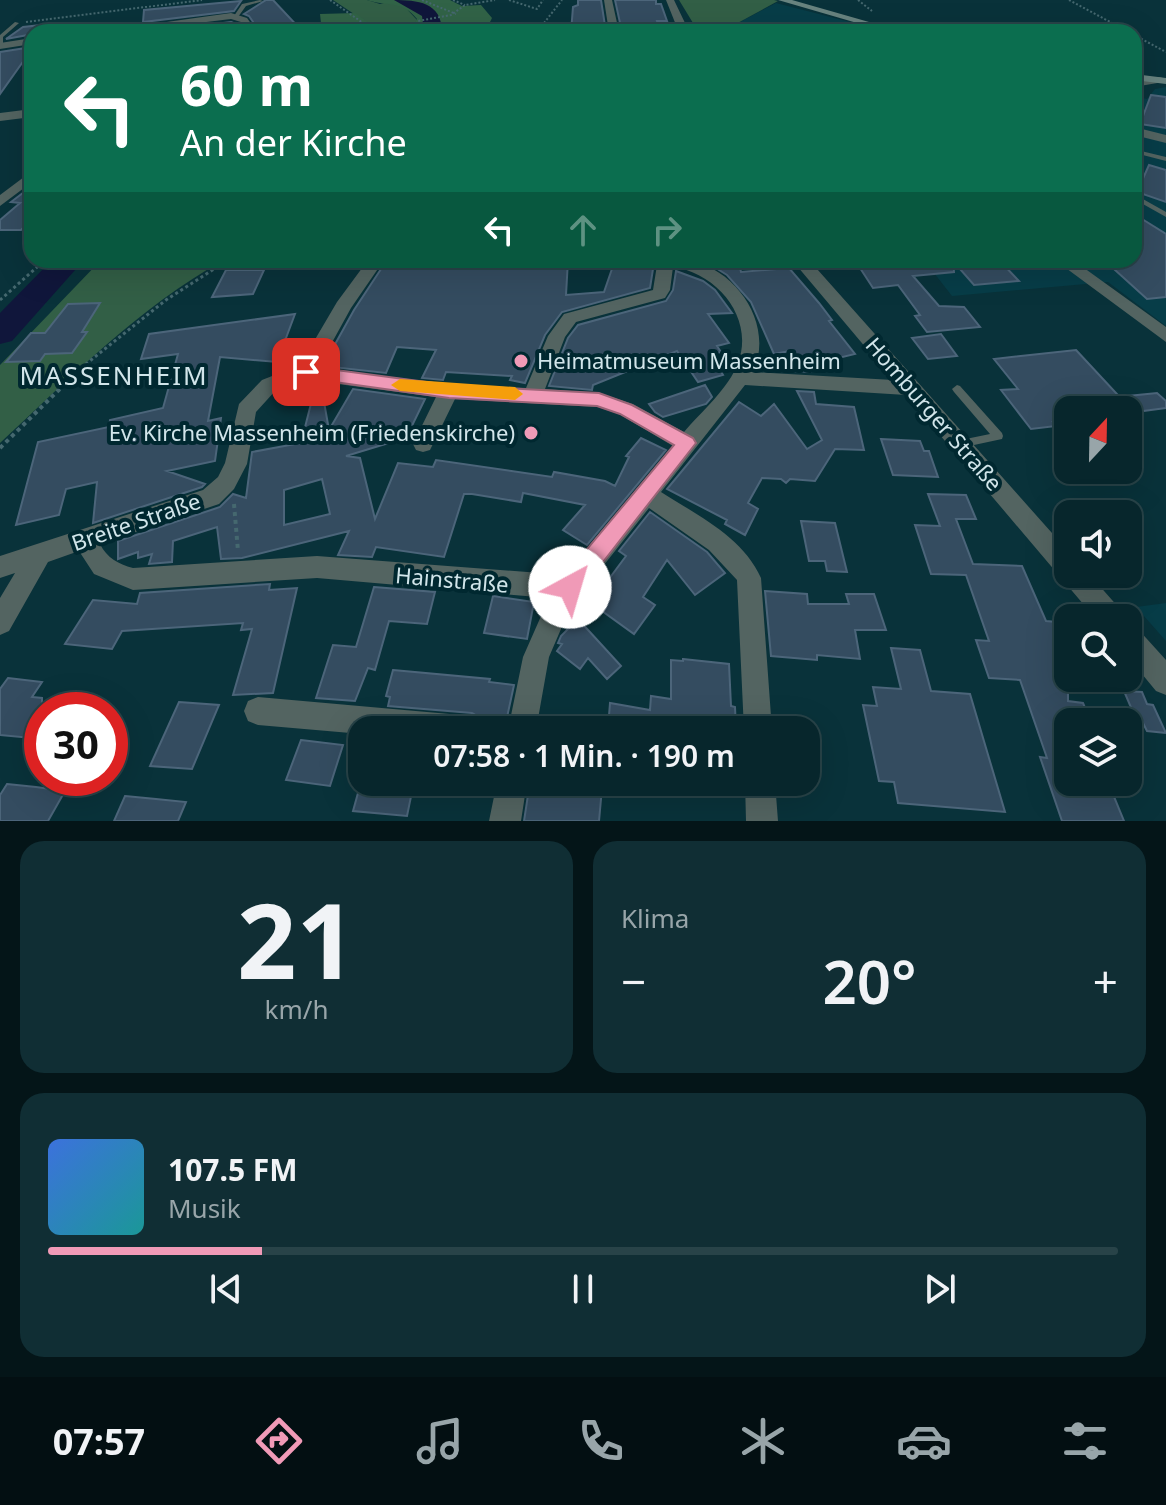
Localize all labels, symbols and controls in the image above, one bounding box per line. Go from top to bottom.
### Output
text: 60 m [180,46,313,122]
icon: left [48,56,152,160]
text: An der Kirche [180,118,407,167]
icon: left [477,208,521,252]
icon: ahead [561,208,605,252]
icon: right [645,208,689,252]
street label: Homburger Straße [860,330,1010,496]
pin [272,338,340,406]
place label: Heimatmuseum Massenheim [537,345,841,375]
icon: arrive [284,350,328,394]
marker: Heimatmuseum Massenheim [512,352,530,370]
district label: MASSENHEIM [19,357,209,393]
north arrow [1054,396,1142,484]
map controls [1054,396,1142,796]
place label: Ev. Kirche Massenheim (Friedenskirche) [109,417,515,447]
marker: Ev. Kirche Massenheim (Friedenskirche) [522,424,540,442]
street label: Breite Straße [67,485,204,557]
button: sound [1054,500,1142,588]
position arrow [528,545,612,629]
street label: Hainstraße [394,559,510,599]
button: search [1054,604,1142,692]
speed limit sign: 30 [24,692,128,796]
button: layers [1054,708,1142,796]
text: 07:58 · 1 Min. · 190 m [433,735,735,776]
text: 21 [237,868,356,1009]
text: Klima [621,900,689,936]
text: 20° [822,940,917,1022]
text: − [621,951,646,1011]
text: + [1093,951,1118,1011]
text: km/h [265,991,328,1027]
text: 107.5 FM [168,1149,298,1190]
text: Musik [168,1190,241,1226]
icon: previous [204,1267,248,1311]
icon: pause [561,1267,605,1311]
icon: next [918,1267,962,1311]
icon: directions [251,1413,307,1469]
icon: music [412,1413,468,1469]
icon: phone [573,1413,629,1469]
icon: climate [735,1413,791,1469]
icon: car [896,1413,952,1469]
icon: filters [1057,1413,1113,1469]
text: 07:57 [53,1417,145,1466]

